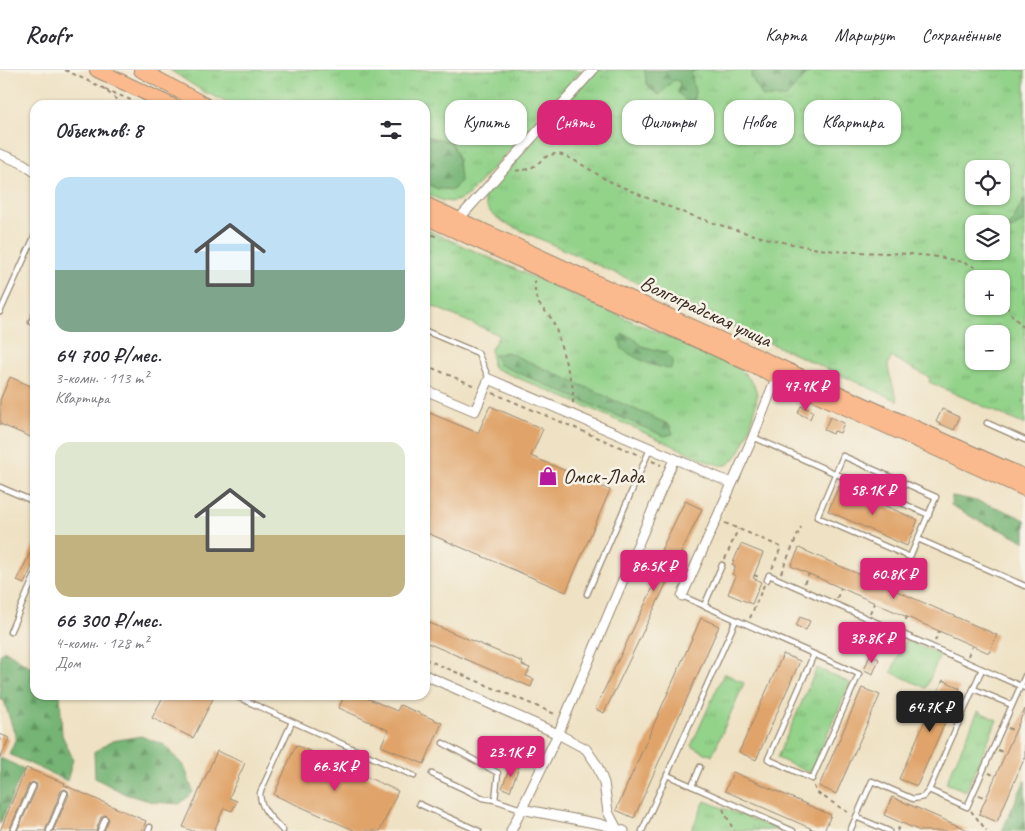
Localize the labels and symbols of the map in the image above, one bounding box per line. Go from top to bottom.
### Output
street label: Волгоградская улица [636,269,777,353]
pin: 47.9K ₽ [760,370,852,412]
place label: Омск-Лада [563,463,646,489]
shop icon: Омск-Лада [537,465,559,487]
pin: 58.1K ₽ [827,474,919,516]
pin: 86.5K ₽ [608,550,700,592]
pin: 60.8K ₽ [848,558,940,600]
pin: 38.8K ₽ [826,622,918,664]
pin: 64.7K ₽ [884,690,976,733]
pin: 23.1K ₽ [465,736,557,778]
pin: 66.3K ₽ [289,750,381,792]

